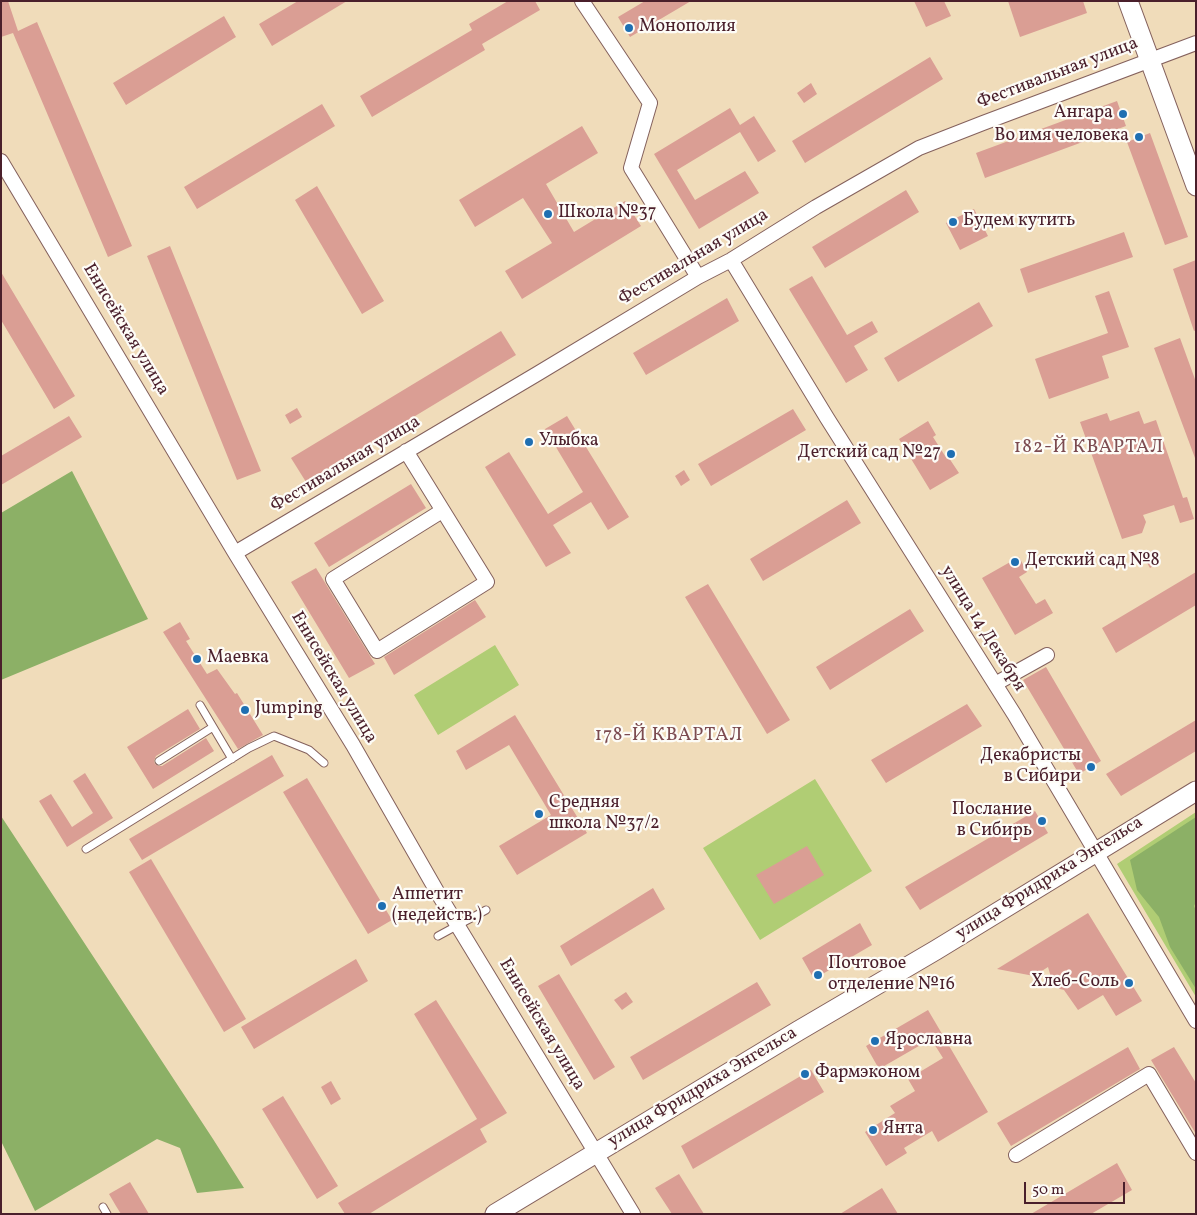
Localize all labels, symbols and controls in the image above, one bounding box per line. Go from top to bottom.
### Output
place label: Монополия [639,17,736,39]
marker: Монополия [623,22,635,34]
street label: Фестивальная улица [974,33,1142,115]
place label: Ангара [1054,103,1113,125]
marker: Ангара [1117,108,1129,120]
place label: Во имя человека [994,126,1129,148]
marker: Во имя человека [1133,131,1145,143]
place label: Школа №37 [558,203,656,225]
street label: Фестивальная улица [615,205,773,311]
marker: Школа №37 [542,208,554,220]
place label: Будем кутить [963,211,1075,233]
marker: Будем кутить [947,216,959,228]
street label: Енисейская улица [77,260,173,400]
street label: Фестивальная улица [267,412,425,518]
place label: Улыбка [539,431,599,453]
marker: Улыбка [523,436,535,448]
district label: 182-Й КВАРТАЛ [1012,438,1166,460]
place label: Детский сад №27 [798,443,941,465]
marker: Детский сад №27 [945,448,957,460]
place label: Детский сад №8 [1025,551,1160,573]
marker: Детский сад №8 [1009,556,1021,568]
street label: улица 14 Декабря [935,562,1029,696]
street label: Енисейская улица [285,608,381,748]
place label: Маевка [207,648,269,670]
marker: Маевка [191,653,203,665]
place label: Jumping [255,699,323,721]
marker: Jumping [239,704,251,716]
district label: 178-Й КВАРТАЛ [593,726,745,748]
place label: Декабристы в Сибири [980,746,1081,789]
marker: Декабристы в Сибири [1085,761,1097,773]
place label: Средняя школа №37/2 [549,793,660,836]
place label: Послание в Сибирь [952,800,1032,842]
marker: Средняя школа №37/2 [533,808,545,820]
street label: улица Фридриха Энгельса [952,812,1148,946]
marker: Послание в Сибирь [1036,815,1048,827]
place label: Аппетит (недейств.) [392,885,482,928]
marker: Аппетит (недейств.) [376,900,388,912]
place label: Почтовое отделение №16 [828,954,955,996]
street label: Енисейская улица [493,955,589,1095]
marker: Почтовое отделение №16 [812,969,824,981]
place label: Хлеб-Соль [1031,972,1119,994]
marker: Хлеб-Соль [1123,977,1135,989]
street label: улица Фридриха Энгельса [605,1023,801,1153]
place label: Ярославна [885,1030,972,1052]
marker: Ярославна [869,1035,881,1047]
place label: Фармэконом [815,1063,920,1085]
marker: Фармэконом [799,1068,811,1080]
place label: Янта [883,1119,923,1141]
marker: Янта [867,1124,879,1136]
scale bar [1027,1172,1128,1204]
text: 50 m [1032,1180,1064,1201]

